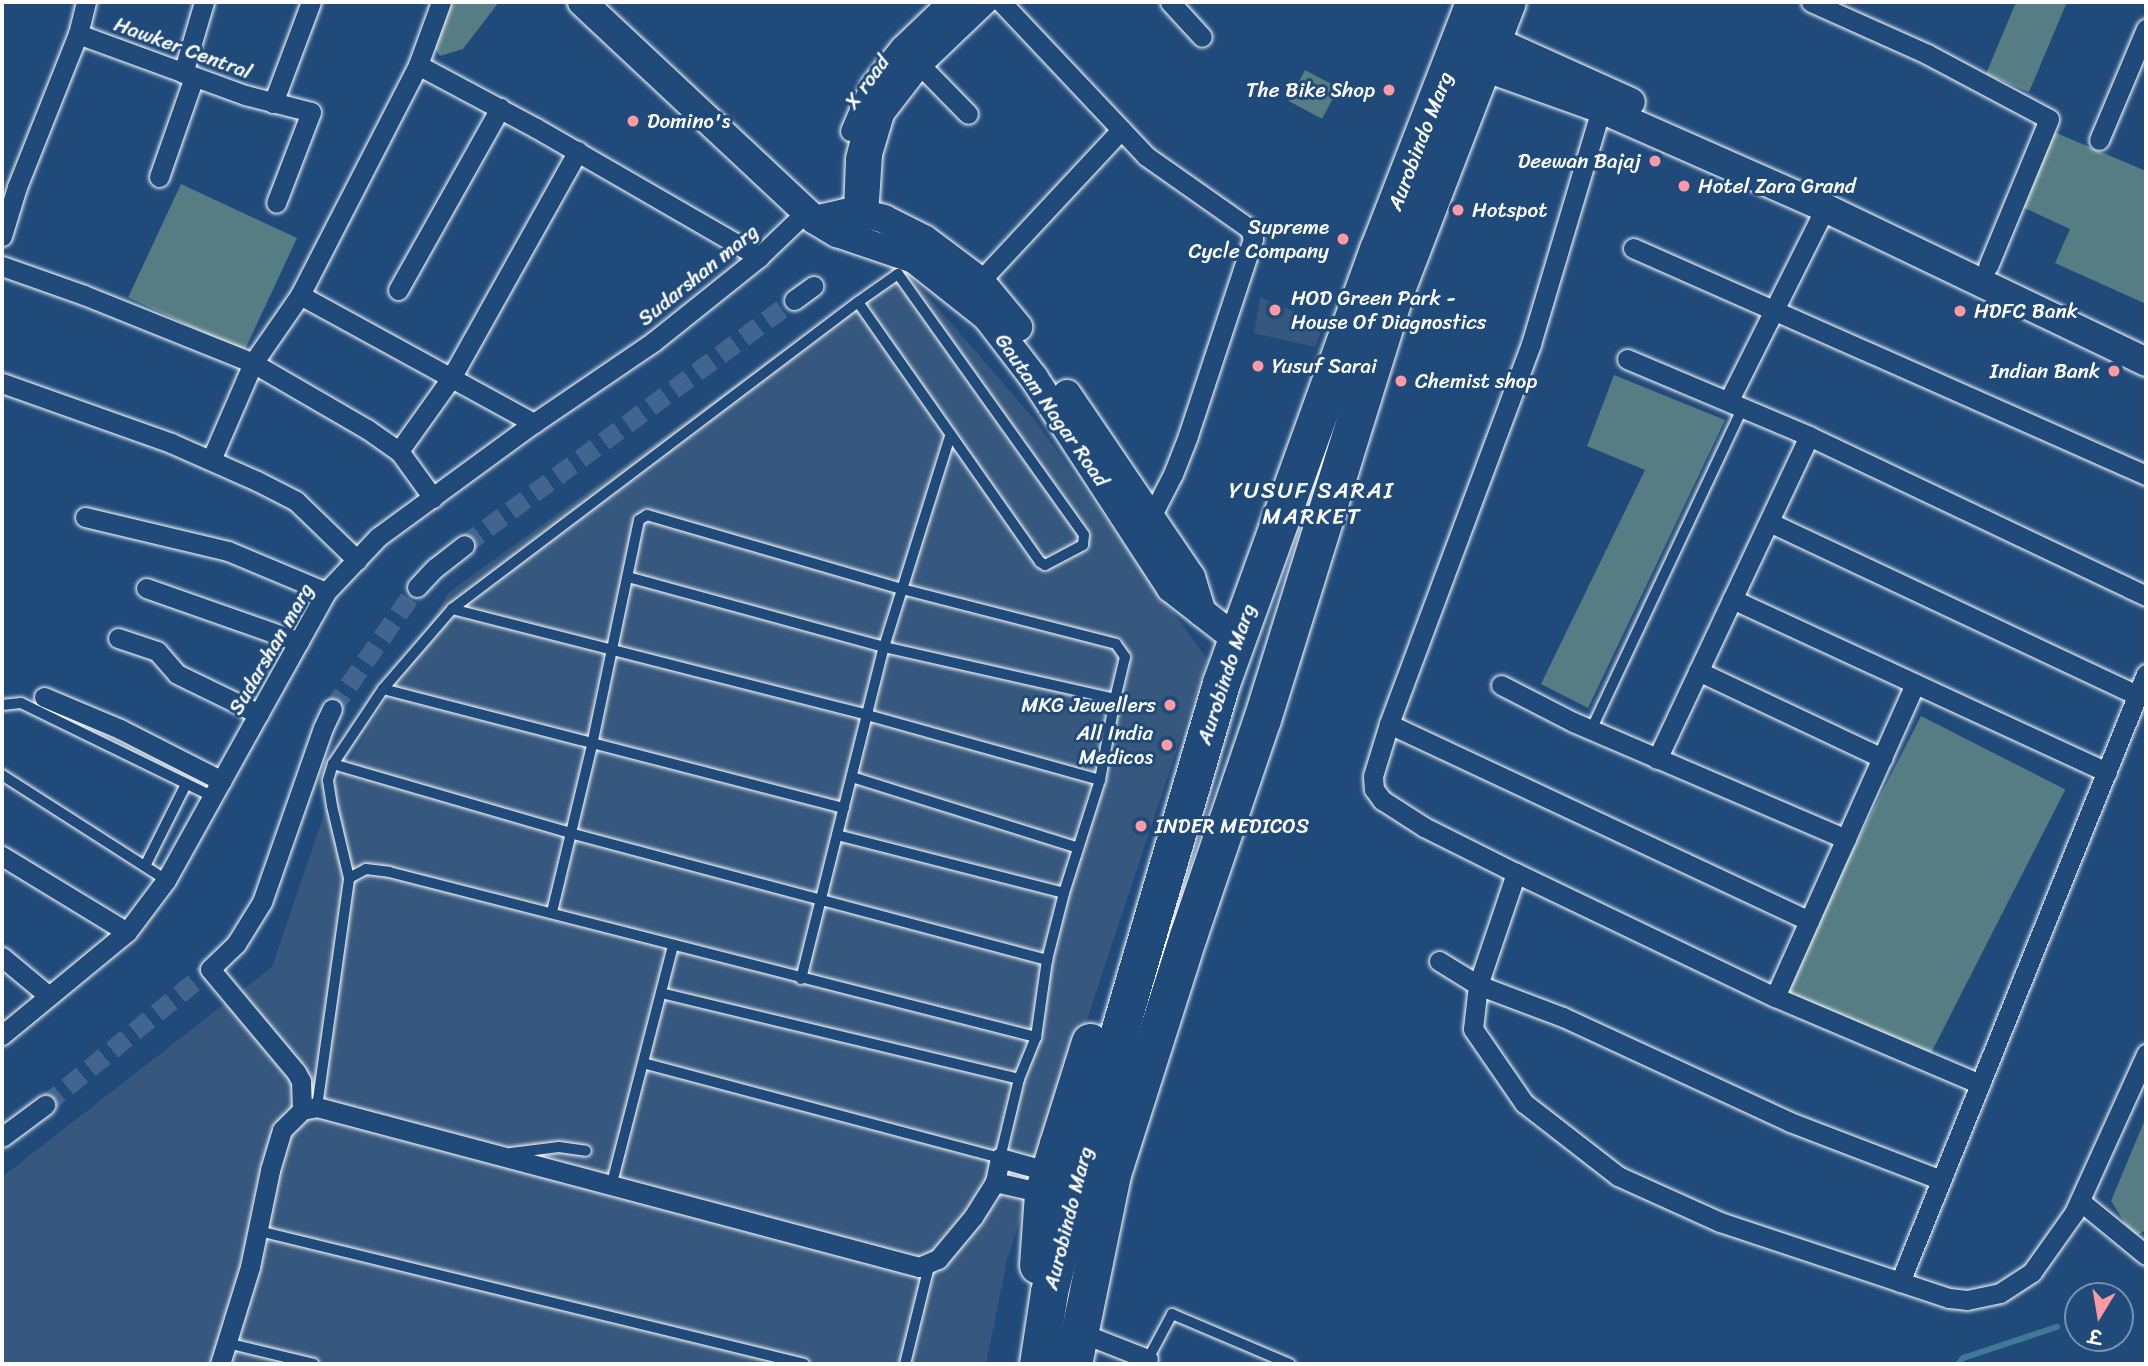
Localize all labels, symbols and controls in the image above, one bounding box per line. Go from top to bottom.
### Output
street label: Hawker Central [110,11,256,85]
street label: X road [839,50,895,114]
street label: Aurobindo Marg [1382,68,1458,214]
place label: The Bike Shop [1244,77,1375,103]
marker: The Bike Shop [1381,82,1397,98]
place label: Domino's [647,108,730,134]
marker: Domino's [625,113,641,129]
place label: Deewan Bajaj [1517,148,1641,174]
marker: Deewan Bajaj [1647,153,1663,169]
place label: Hotel Zara Grand [1698,173,1856,199]
marker: Hotel Zara Grand [1676,178,1692,194]
place label: Hotspot [1472,197,1547,223]
marker: Hotspot [1450,202,1466,218]
place label: Supreme Cycle Company [1188,214,1329,264]
street label: Sudarshan marg [633,219,763,331]
marker: Supreme Cycle Company [1335,231,1351,247]
place label: HOD Green Park - House Of Diagnostics [1291,285,1485,335]
place label: HDFC Bank [1974,298,2078,324]
marker: HOD Green Park - House Of Diagnostics [1265,300,1285,320]
marker: HDFC Bank [1952,303,1968,319]
street label: Gautam Nagar Road [990,328,1114,492]
place label: Yusuf Sarai [1272,353,1377,379]
marker: Yusuf Sarai [1250,358,1266,374]
place label: Indian Bank [1990,358,2100,384]
marker: Indian Bank [2106,363,2122,379]
place label: Chemist shop [1415,368,1537,394]
marker: Chemist shop [1393,373,1409,389]
district label: YUSUF SARAI MARKET [1232,477,1392,531]
street label: Sudarshan marg [223,579,319,719]
street label: Aurobindo Marg [1191,600,1261,748]
place label: MKG Jewellers [1021,692,1156,718]
marker: MKG Jewellers [1162,697,1178,713]
place label: All India Medicos [1075,720,1153,770]
marker: All India Medicos [1159,737,1175,753]
place label: INDER MEDICOS [1155,813,1307,839]
marker: INDER MEDICOS [1133,818,1149,834]
street label: Aurobindo Marg [1038,1144,1098,1292]
north arrow [2064,1282,2134,1352]
text: उ [2086,1319,2105,1354]

